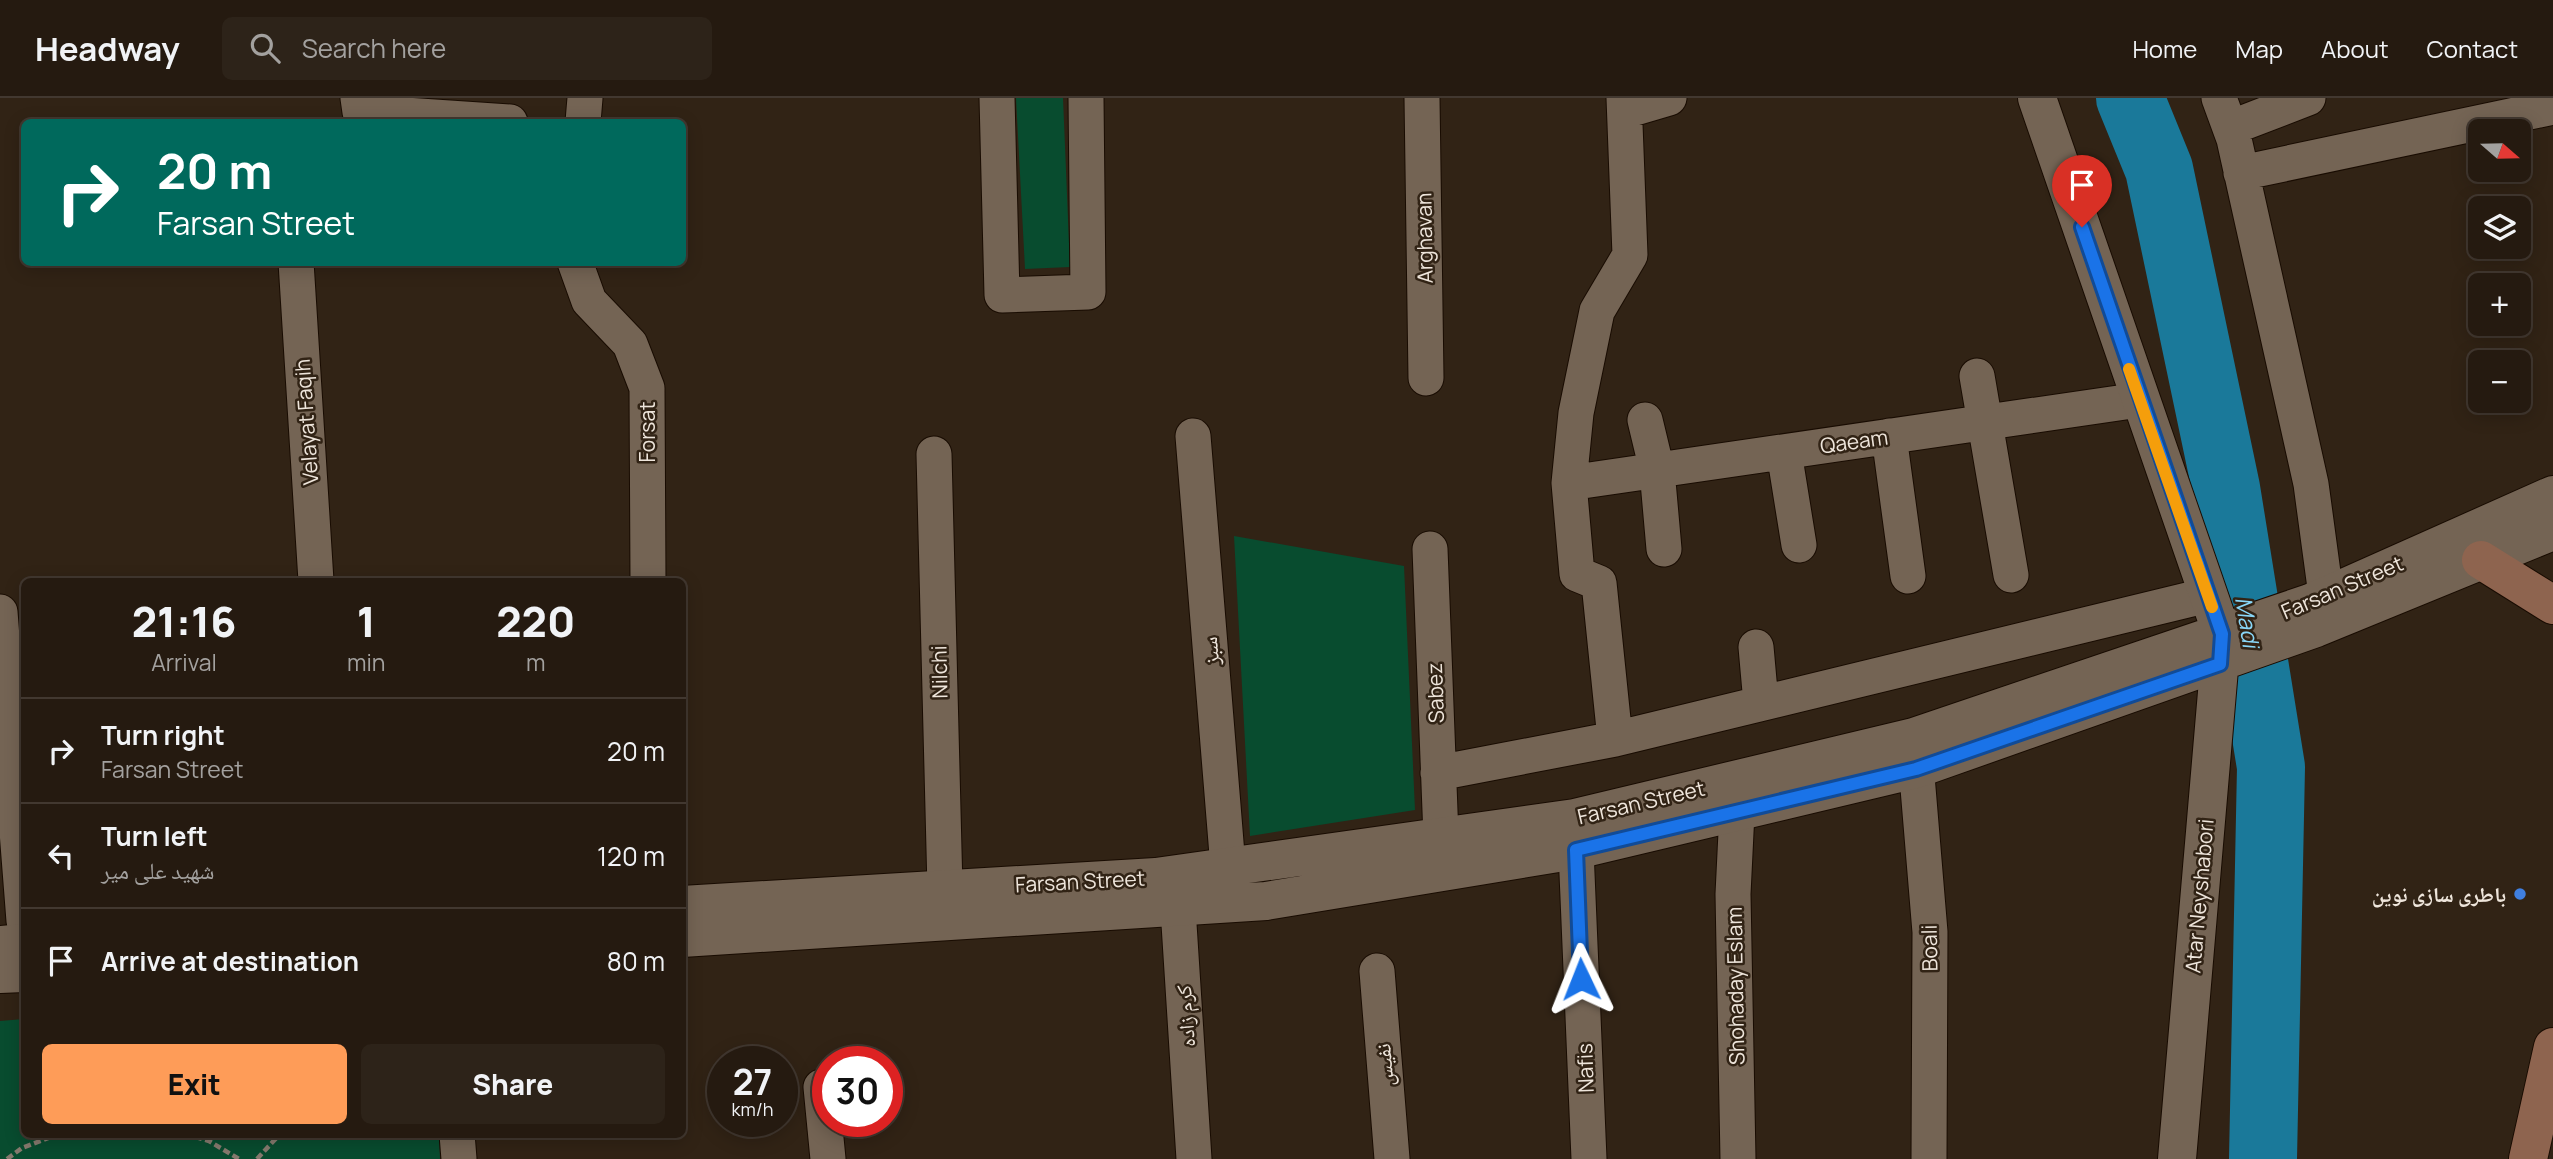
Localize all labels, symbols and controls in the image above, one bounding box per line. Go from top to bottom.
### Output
search box [222,17,712,80]
text: Headway [35,26,180,71]
icon: search [246,29,284,67]
text: Search here [302,30,446,66]
text: Home [2132,32,2197,65]
text: Map [2235,32,2283,65]
text: About [2321,32,2389,65]
text: Contact [2427,32,2518,65]
north arrow [2468,119,2530,182]
map controls [2468,119,2531,413]
text: 20 m [157,137,272,204]
icon: right [42,147,133,238]
pin [2052,155,2112,227]
icon: arrive [2063,166,2101,204]
street label: Arghavan [1409,192,1439,284]
button: layers [2468,196,2531,259]
text: Farsan Street [157,201,355,245]
button: + [2468,273,2531,336]
button: − [2468,350,2531,413]
street label: Velayat Faqih [288,358,324,486]
street label: Forsat [633,402,661,462]
street label: Qaeam [1818,422,1890,460]
street label: Farsan Street [2277,549,2407,625]
text: 21:16 [132,592,236,650]
text: 1 [357,592,376,650]
text: 220 [496,592,575,650]
water label: Madi [2228,594,2268,652]
street label: سبز [1195,636,1225,667]
street label: Nilchi [925,645,953,699]
text: Arrival [151,646,217,678]
text: min [347,646,386,678]
text: m [526,646,546,678]
street label: Sabez [1420,662,1450,724]
text: Turn right [101,717,225,753]
icon: right [42,732,80,770]
text: 20 m [607,733,665,769]
text: Farsan Street [101,753,243,785]
street label: Farsan Street [1575,774,1707,830]
text: Turn left [101,818,208,854]
street label: Atar Neyshabori [2178,818,2220,974]
icon: left [42,837,80,875]
text: 120 m [597,838,665,874]
text: شهید علی میر [101,854,214,886]
street label: Farsan Street [1014,864,1146,898]
place label: باطری سازی نوین [2372,880,2506,908]
marker: باطری سازی نوین [2512,886,2528,902]
street label: Shohaday Eslam [1720,907,1750,1065]
street label: Boali [1915,924,1943,972]
icon: arrive [42,942,80,980]
position arrow [1544,942,1618,1016]
text: Arrive at destination [101,943,359,979]
text: 80 m [607,943,665,979]
street label: کرم زاده [1169,984,1202,1048]
street label: نفیس [1368,1042,1400,1088]
street label: Nafis [1570,1043,1600,1093]
button: Exit [42,1044,347,1124]
button: Share [361,1044,665,1124]
speed limit sign: 30 [812,1046,903,1137]
text: 27 [733,1058,772,1106]
text: km/h [732,1097,773,1121]

